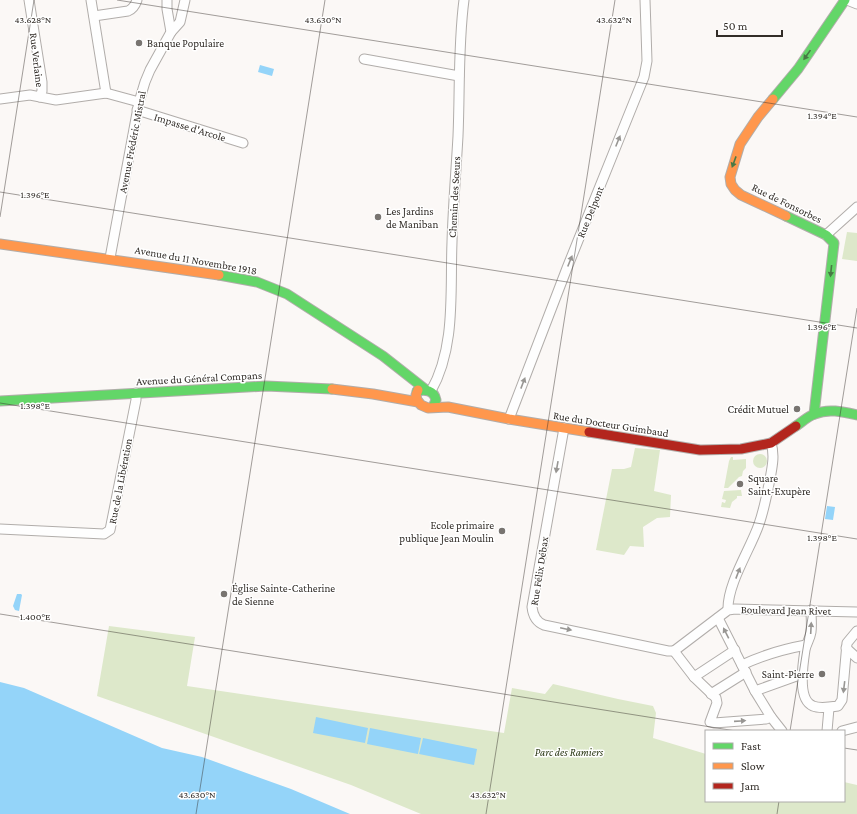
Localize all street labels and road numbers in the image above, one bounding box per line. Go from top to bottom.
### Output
street label: Rue Verlaine [28,32,46,88]
street label: Avenue Frédéric Mistral [116,90,148,194]
street label: Impasse d'Arcole [152,110,228,145]
street label: Chemin des Sœurs [446,156,462,238]
street label: Rue de Fonsorbes [750,181,824,225]
street label: Rue Delpont [574,184,607,240]
street label: Avenue du 11 Novembre 1918 [134,243,258,277]
street label: Avenue du Général Compans [136,369,262,388]
street label: Rue du Docteur Guimbaud [552,409,670,439]
street label: Rue de la Libération [106,437,134,525]
street label: Rue Félix Débax [528,536,550,606]
street label: Boulevard Jean Rivet [741,603,832,618]

